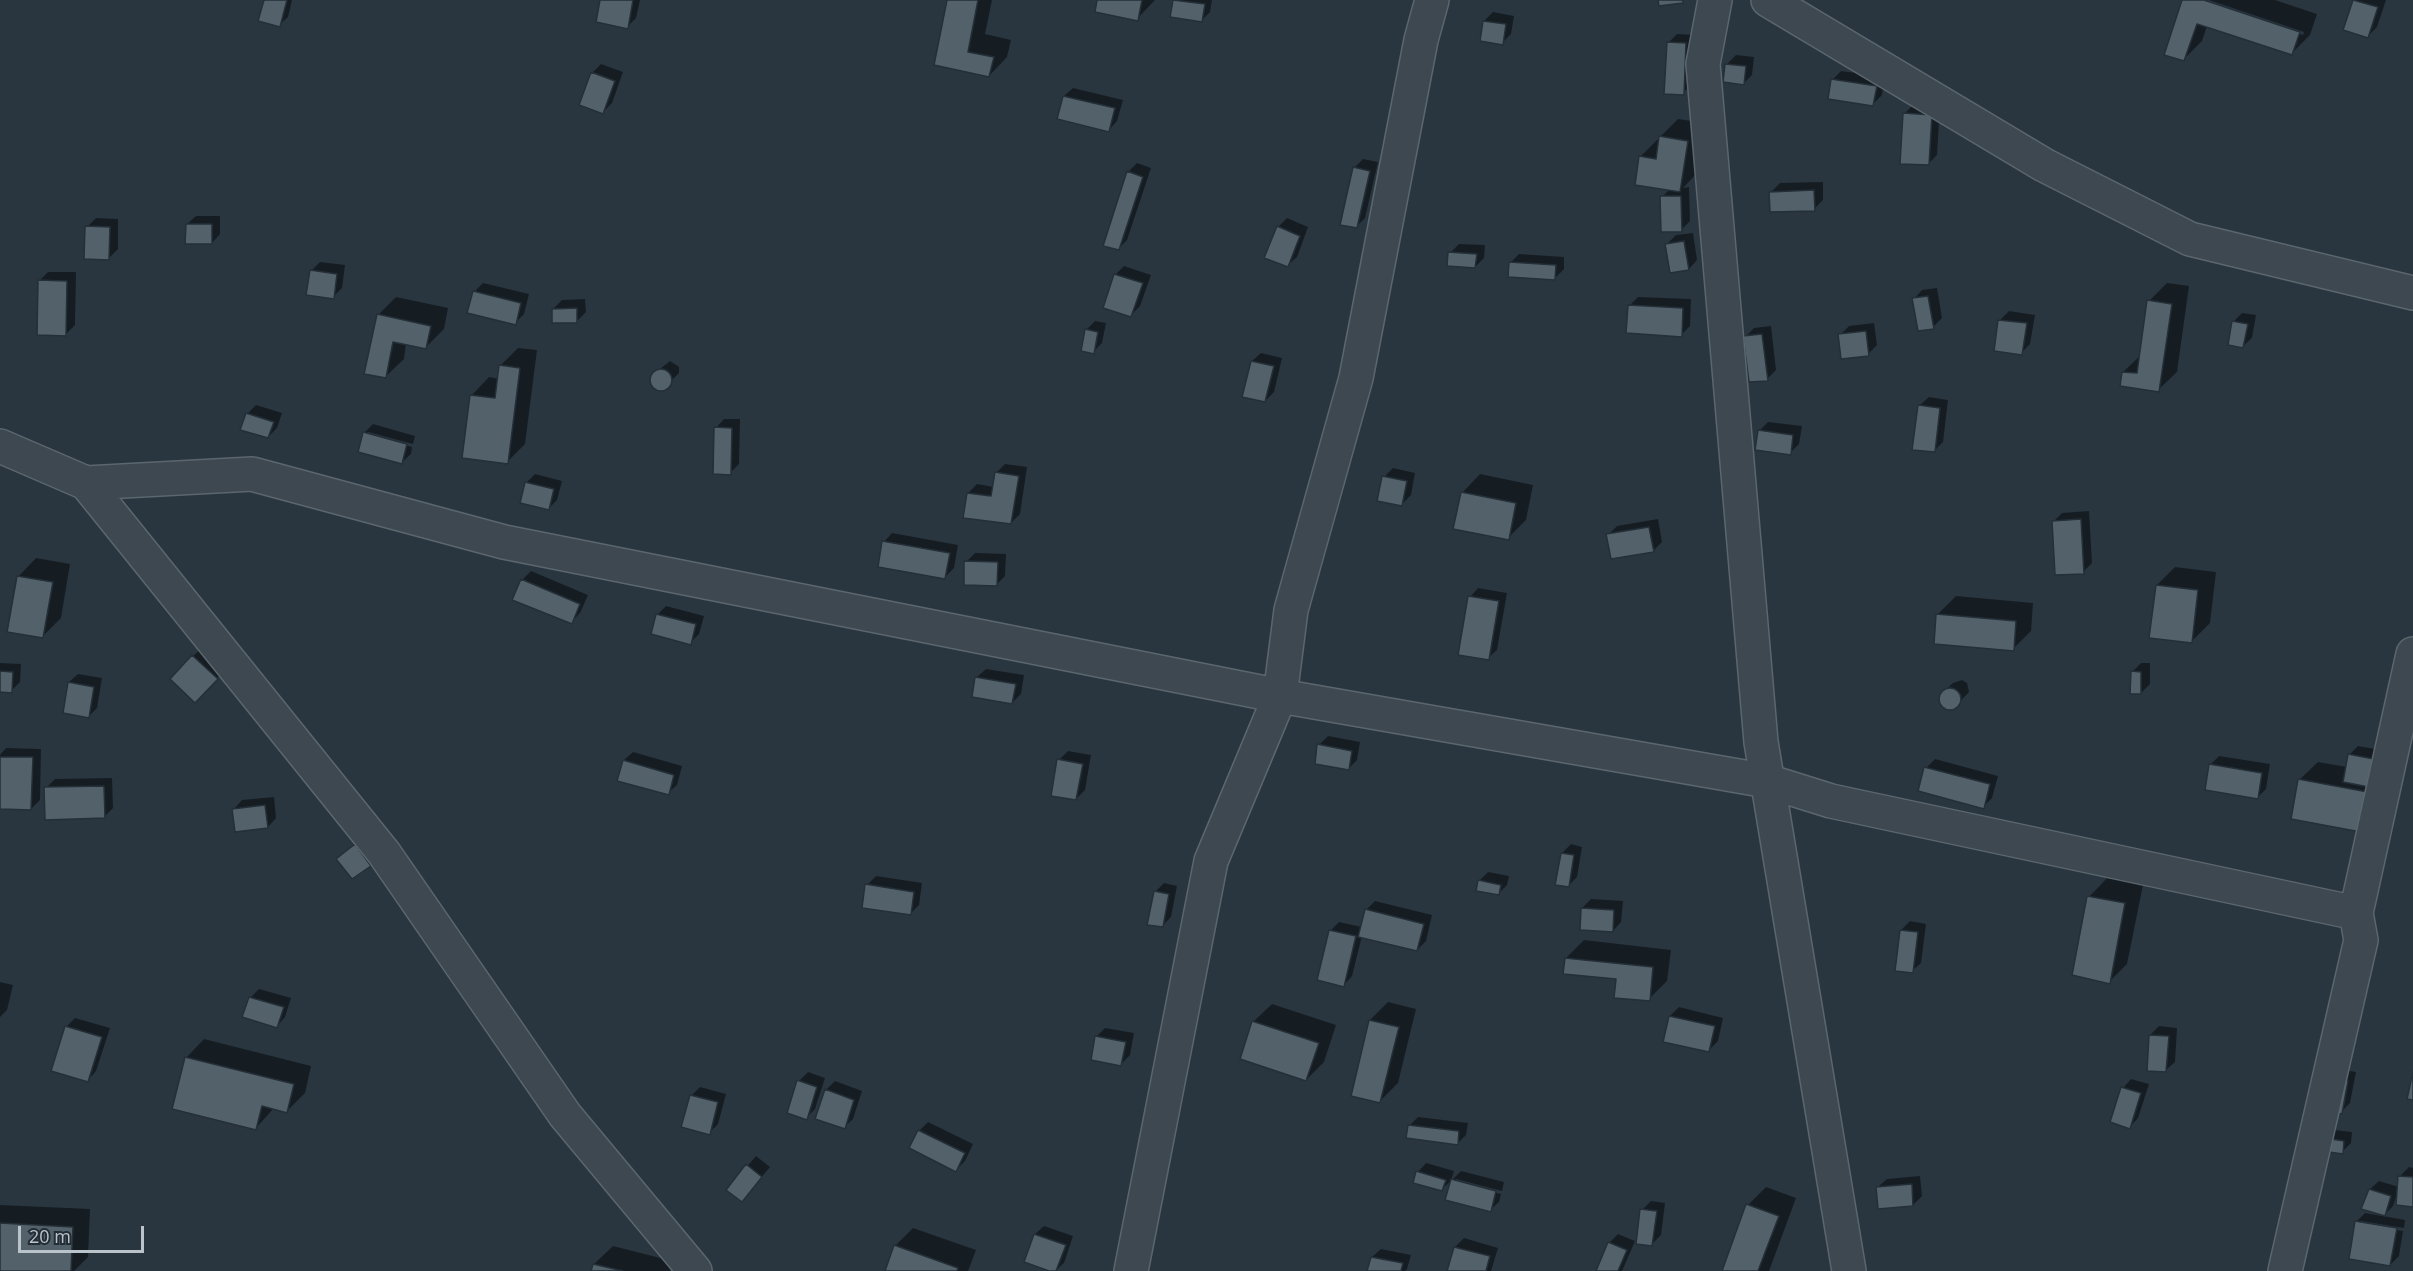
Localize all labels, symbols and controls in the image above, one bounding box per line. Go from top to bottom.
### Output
scale bar [21,1214,147,1252]
text: 20 m [29,1224,71,1248]

